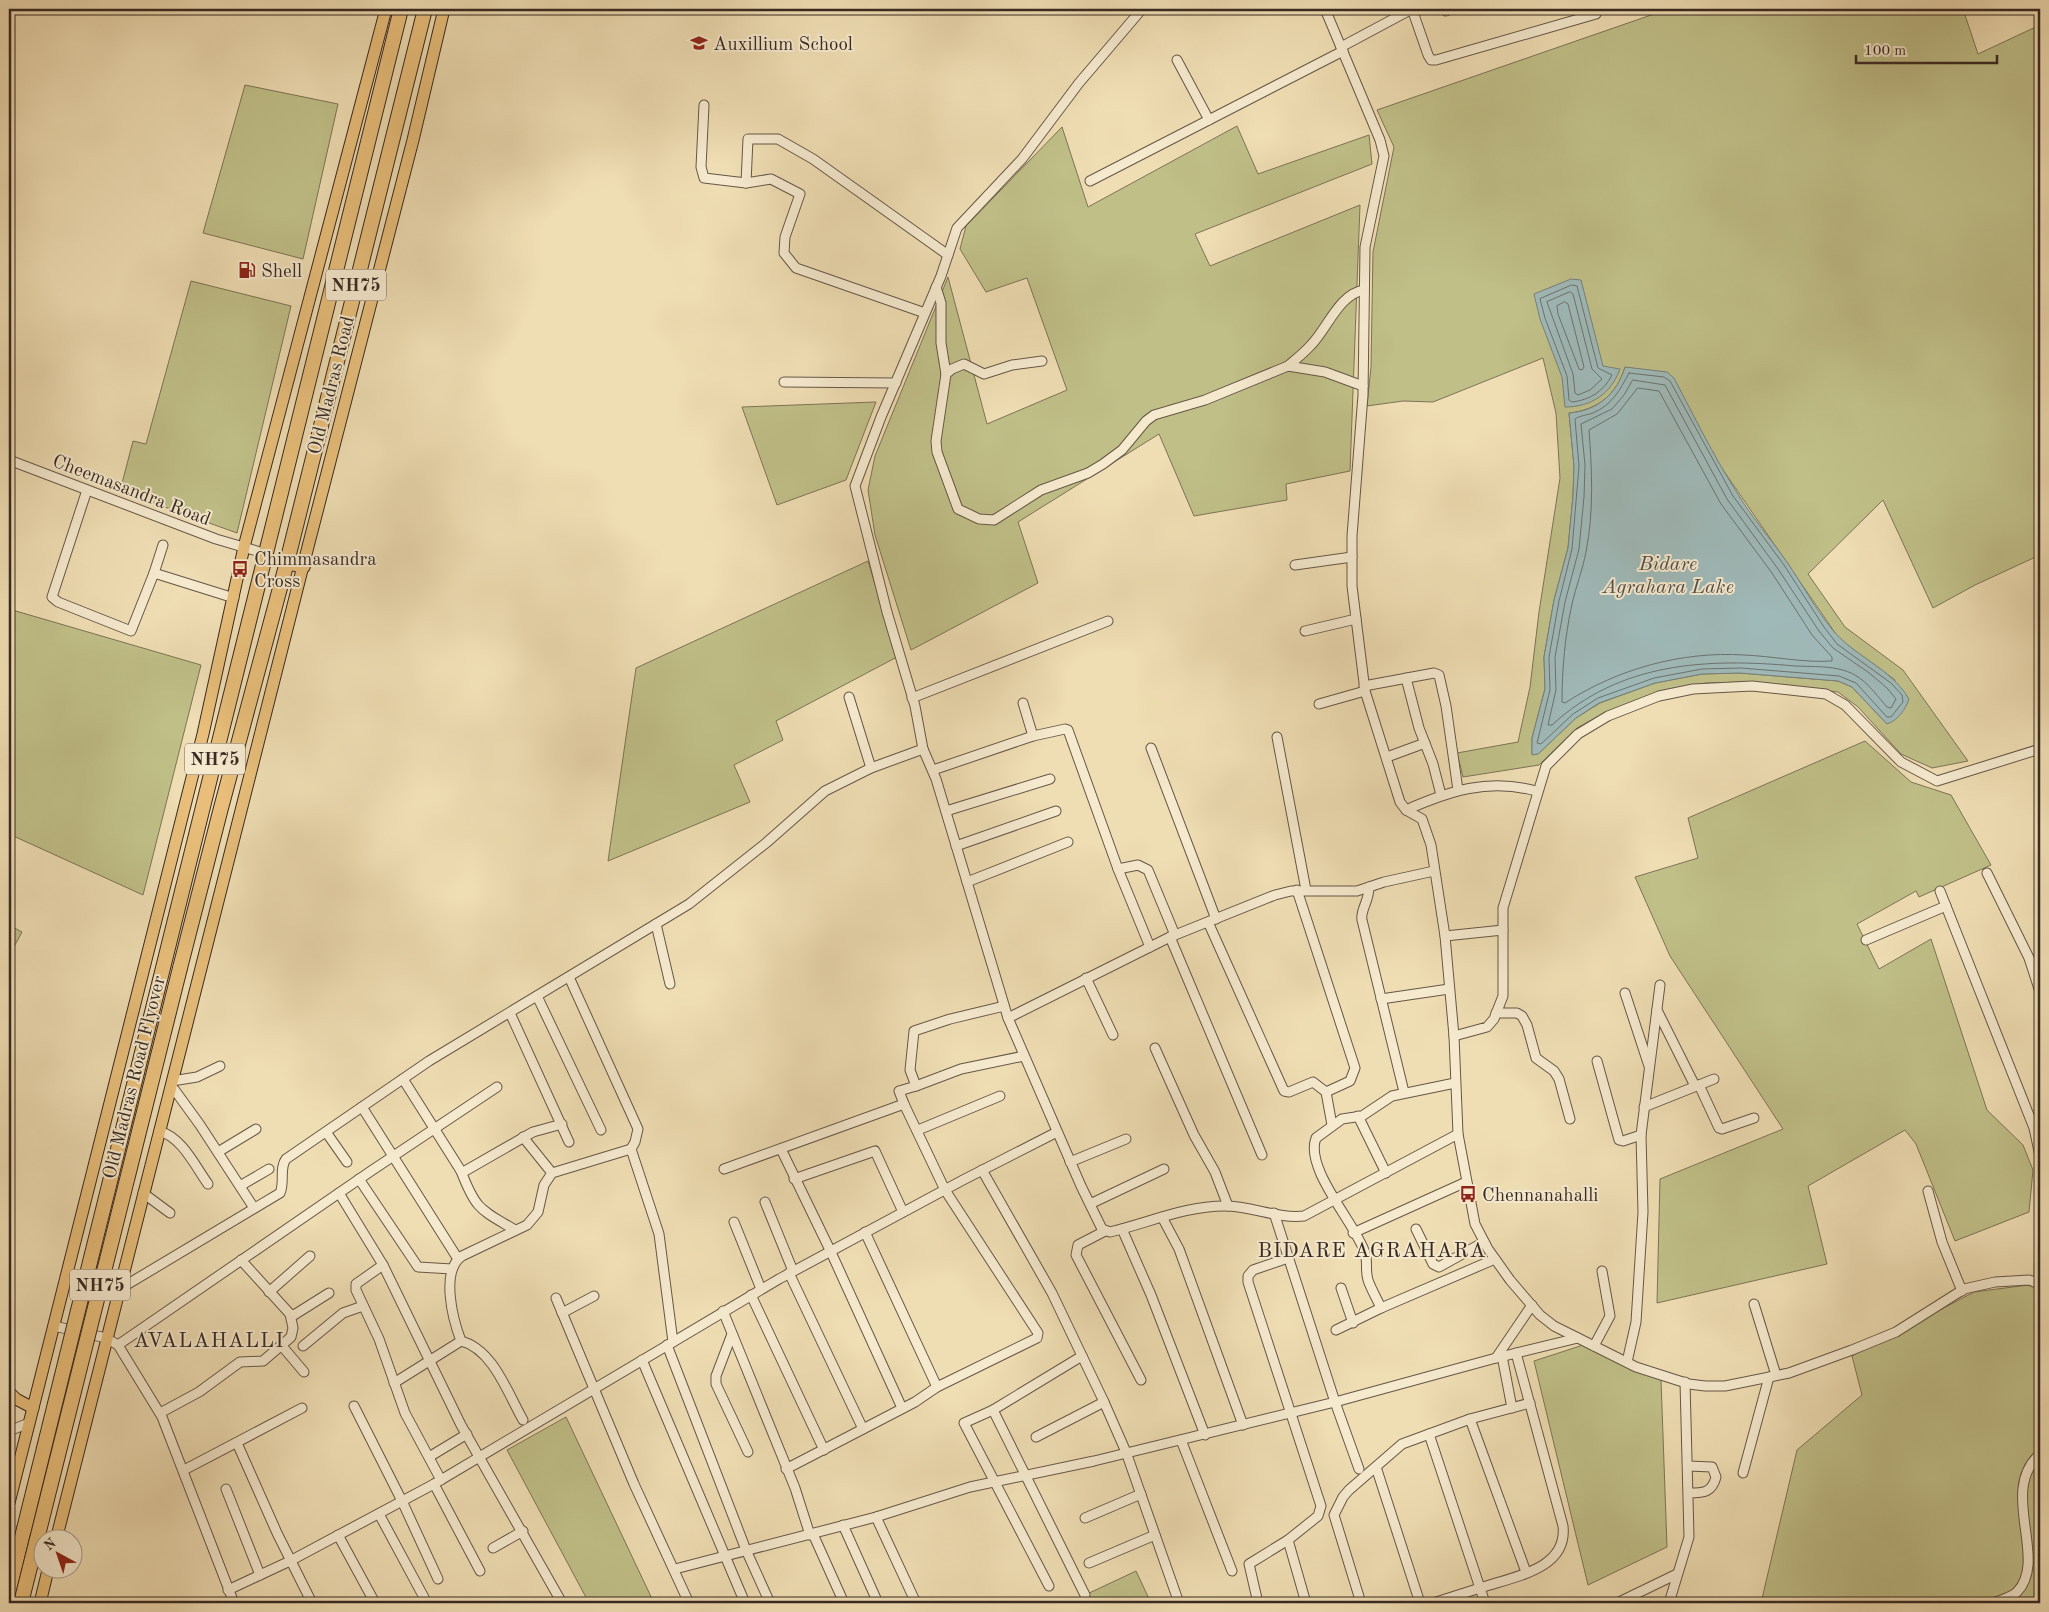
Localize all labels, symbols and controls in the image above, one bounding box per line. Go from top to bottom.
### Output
scale bar [1856,32,1998,64]
school or university icon: Auxillium School [689,33,709,53]
place label: Auxillium School [713,36,853,55]
text: 100 m [1864,44,1906,59]
fuel station icon: Shell [237,260,257,280]
place label: Shell [261,263,302,282]
road number: NH75 [326,270,386,300]
street label: Old Madras Road [306,314,359,457]
street label: Cheemasandra Road [49,452,213,530]
place label: Chimmasandra Cross [254,551,377,592]
water label: Bidare Agrahara Lake [1601,555,1734,598]
bus stop icon: Chimmasandra Cross [230,559,250,579]
road number: NH75 [185,744,245,774]
street label: Old Madras Road Flyover [101,974,170,1181]
bus stop icon: Chennanahalli [1458,1184,1478,1204]
place label: Chennanahalli [1482,1187,1598,1206]
district label: BIDARE AGRAHARA [1257,1241,1487,1262]
road number: NH75 [70,1270,130,1300]
district label: AVALAHALLI [134,1331,284,1352]
north arrow [32,1530,82,1580]
text: N [42,1536,59,1554]

